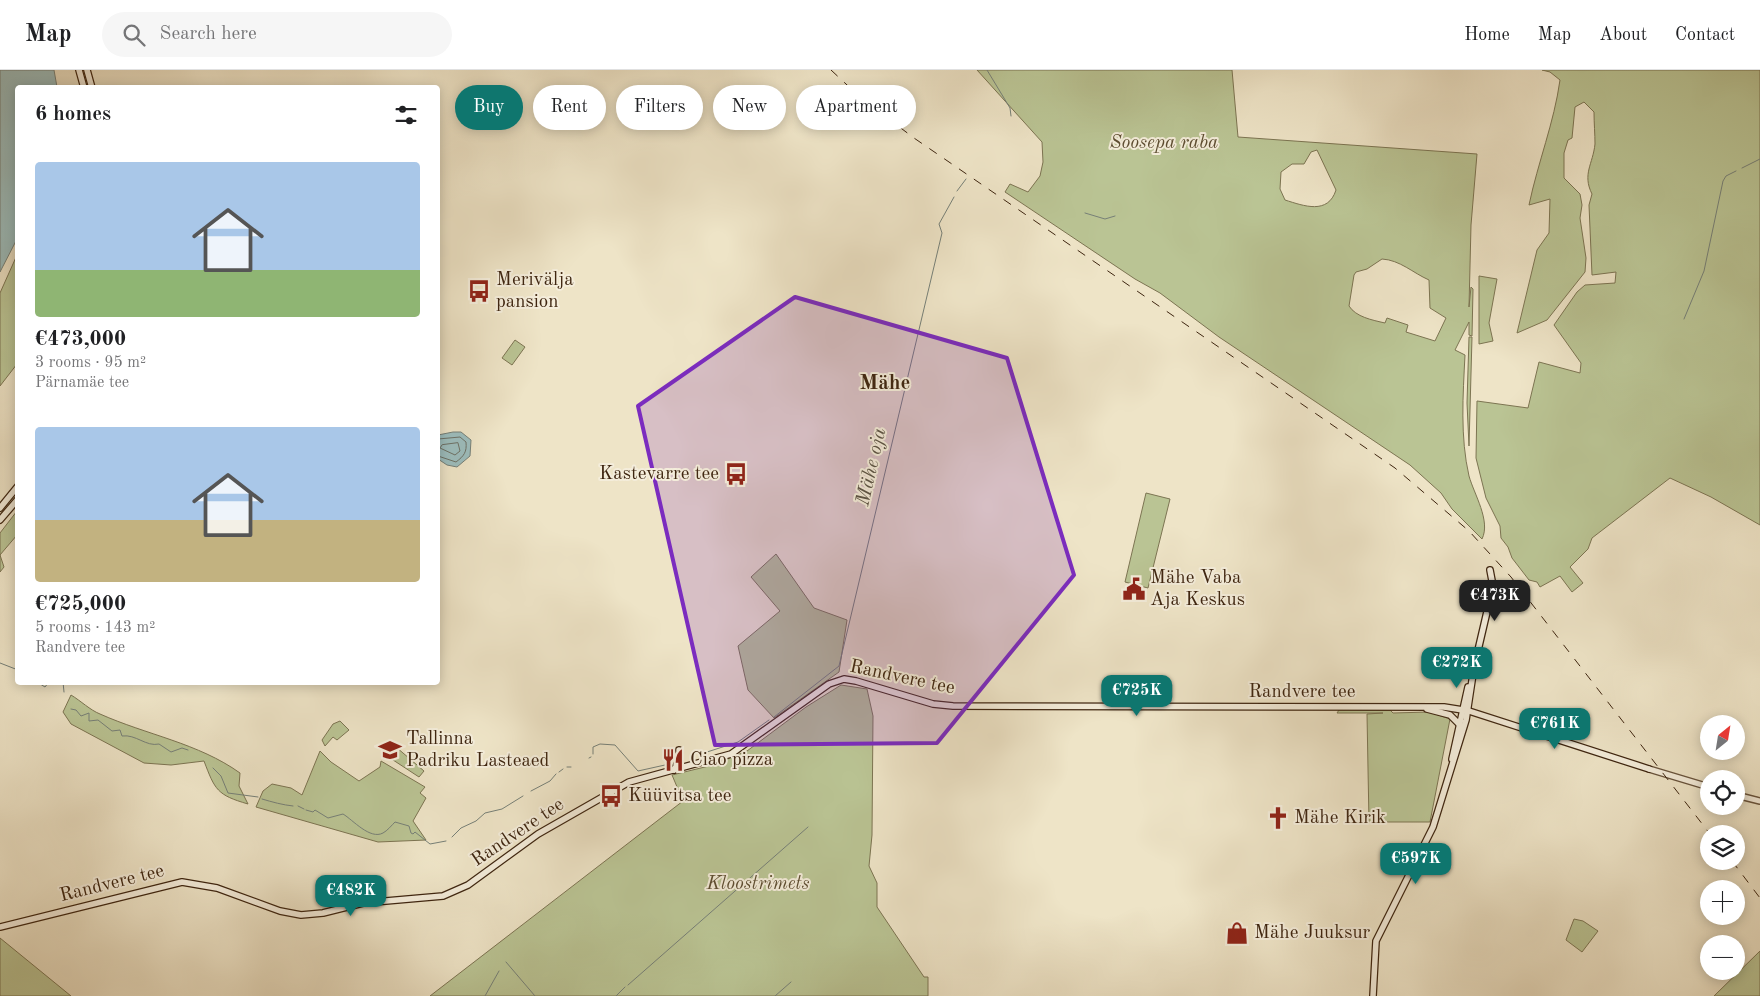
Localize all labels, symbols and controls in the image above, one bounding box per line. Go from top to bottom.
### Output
search box [102,12,452,57]
icon: search [120,21,148,49]
text: Map [25,23,72,47]
text: Search here [160,25,257,44]
text: Home [1464,26,1510,44]
text: Map [1538,26,1571,44]
text: About [1599,26,1647,44]
text: Contact [1675,26,1735,44]
chip: Buy [455,85,523,130]
chip: Rent [533,85,606,130]
chip: Filters [616,85,703,130]
chip: New [713,85,786,130]
chip: Apartment [796,85,916,130]
icon: filters [392,101,420,129]
text: 6 homes [35,104,111,125]
park label: Soosepa raba [1110,134,1218,153]
icon: home [183,195,273,285]
place label: Merivälja pansion [496,271,574,312]
bus stop icon: Merivälja pansion [466,278,492,304]
text: €473,000 [35,329,126,350]
text: 3 rooms · 95 m² [35,355,146,371]
district label: Mähe [859,373,911,394]
text: Pärnamäe tee [35,375,129,391]
water label: Mähe oja [853,426,891,509]
icon: home [183,460,273,550]
bus stop icon: Kastevarre tee [723,461,749,487]
place label: Kastevarre tee [599,465,719,484]
place label: Mähe Vaba Aja Keskus [1150,569,1245,610]
public building icon: Mähe Vaba Aja Keskus [1121,576,1147,602]
pin: €473K [1460,580,1530,622]
text: €473K [1470,588,1520,604]
text: €725,000 [35,594,126,615]
text: 5 rooms · 143 m² [35,620,155,636]
text: Randvere tee [35,640,125,656]
pin: €272K [1422,646,1492,689]
text: €272K [1432,655,1482,671]
street label: Randvere tee [848,658,956,698]
pin: €725K [1102,674,1172,717]
text: €725K [1112,683,1162,699]
street label: Randvere tee [1248,683,1356,702]
pin: €761K [1520,708,1590,750]
north arrow [1700,715,1745,760]
map controls [1700,715,1745,980]
text: €761K [1530,716,1580,732]
place label: Tallinna Padriku Lasteaed [406,730,550,771]
school or university icon: Tallinna Padriku Lasteaed [377,737,403,763]
restaurant icon: Ciao pizza [660,747,686,773]
place label: Ciao pizza [690,751,774,770]
button: locate [1700,770,1745,815]
bus stop icon: Küüvitsa tee [598,783,624,809]
place label: Küüvitsa tee [628,787,732,806]
street label: Randvere tee [468,795,568,871]
church icon: Mähe Kirik [1265,805,1291,831]
place label: Mähe Kirik [1294,809,1386,828]
button: layers [1700,825,1745,870]
pin: €597K [1381,842,1451,885]
text: €597K [1391,851,1441,867]
street label: Randvere tee [58,862,166,906]
pin: €482K [316,874,386,917]
park label: Kloostrimets [705,875,810,894]
button: + [1700,880,1745,925]
text: €482K [326,883,376,899]
shop icon: Mähe Juuksur [1224,920,1250,946]
place label: Mähe Juuksur [1254,924,1371,943]
button: − [1700,935,1745,980]

